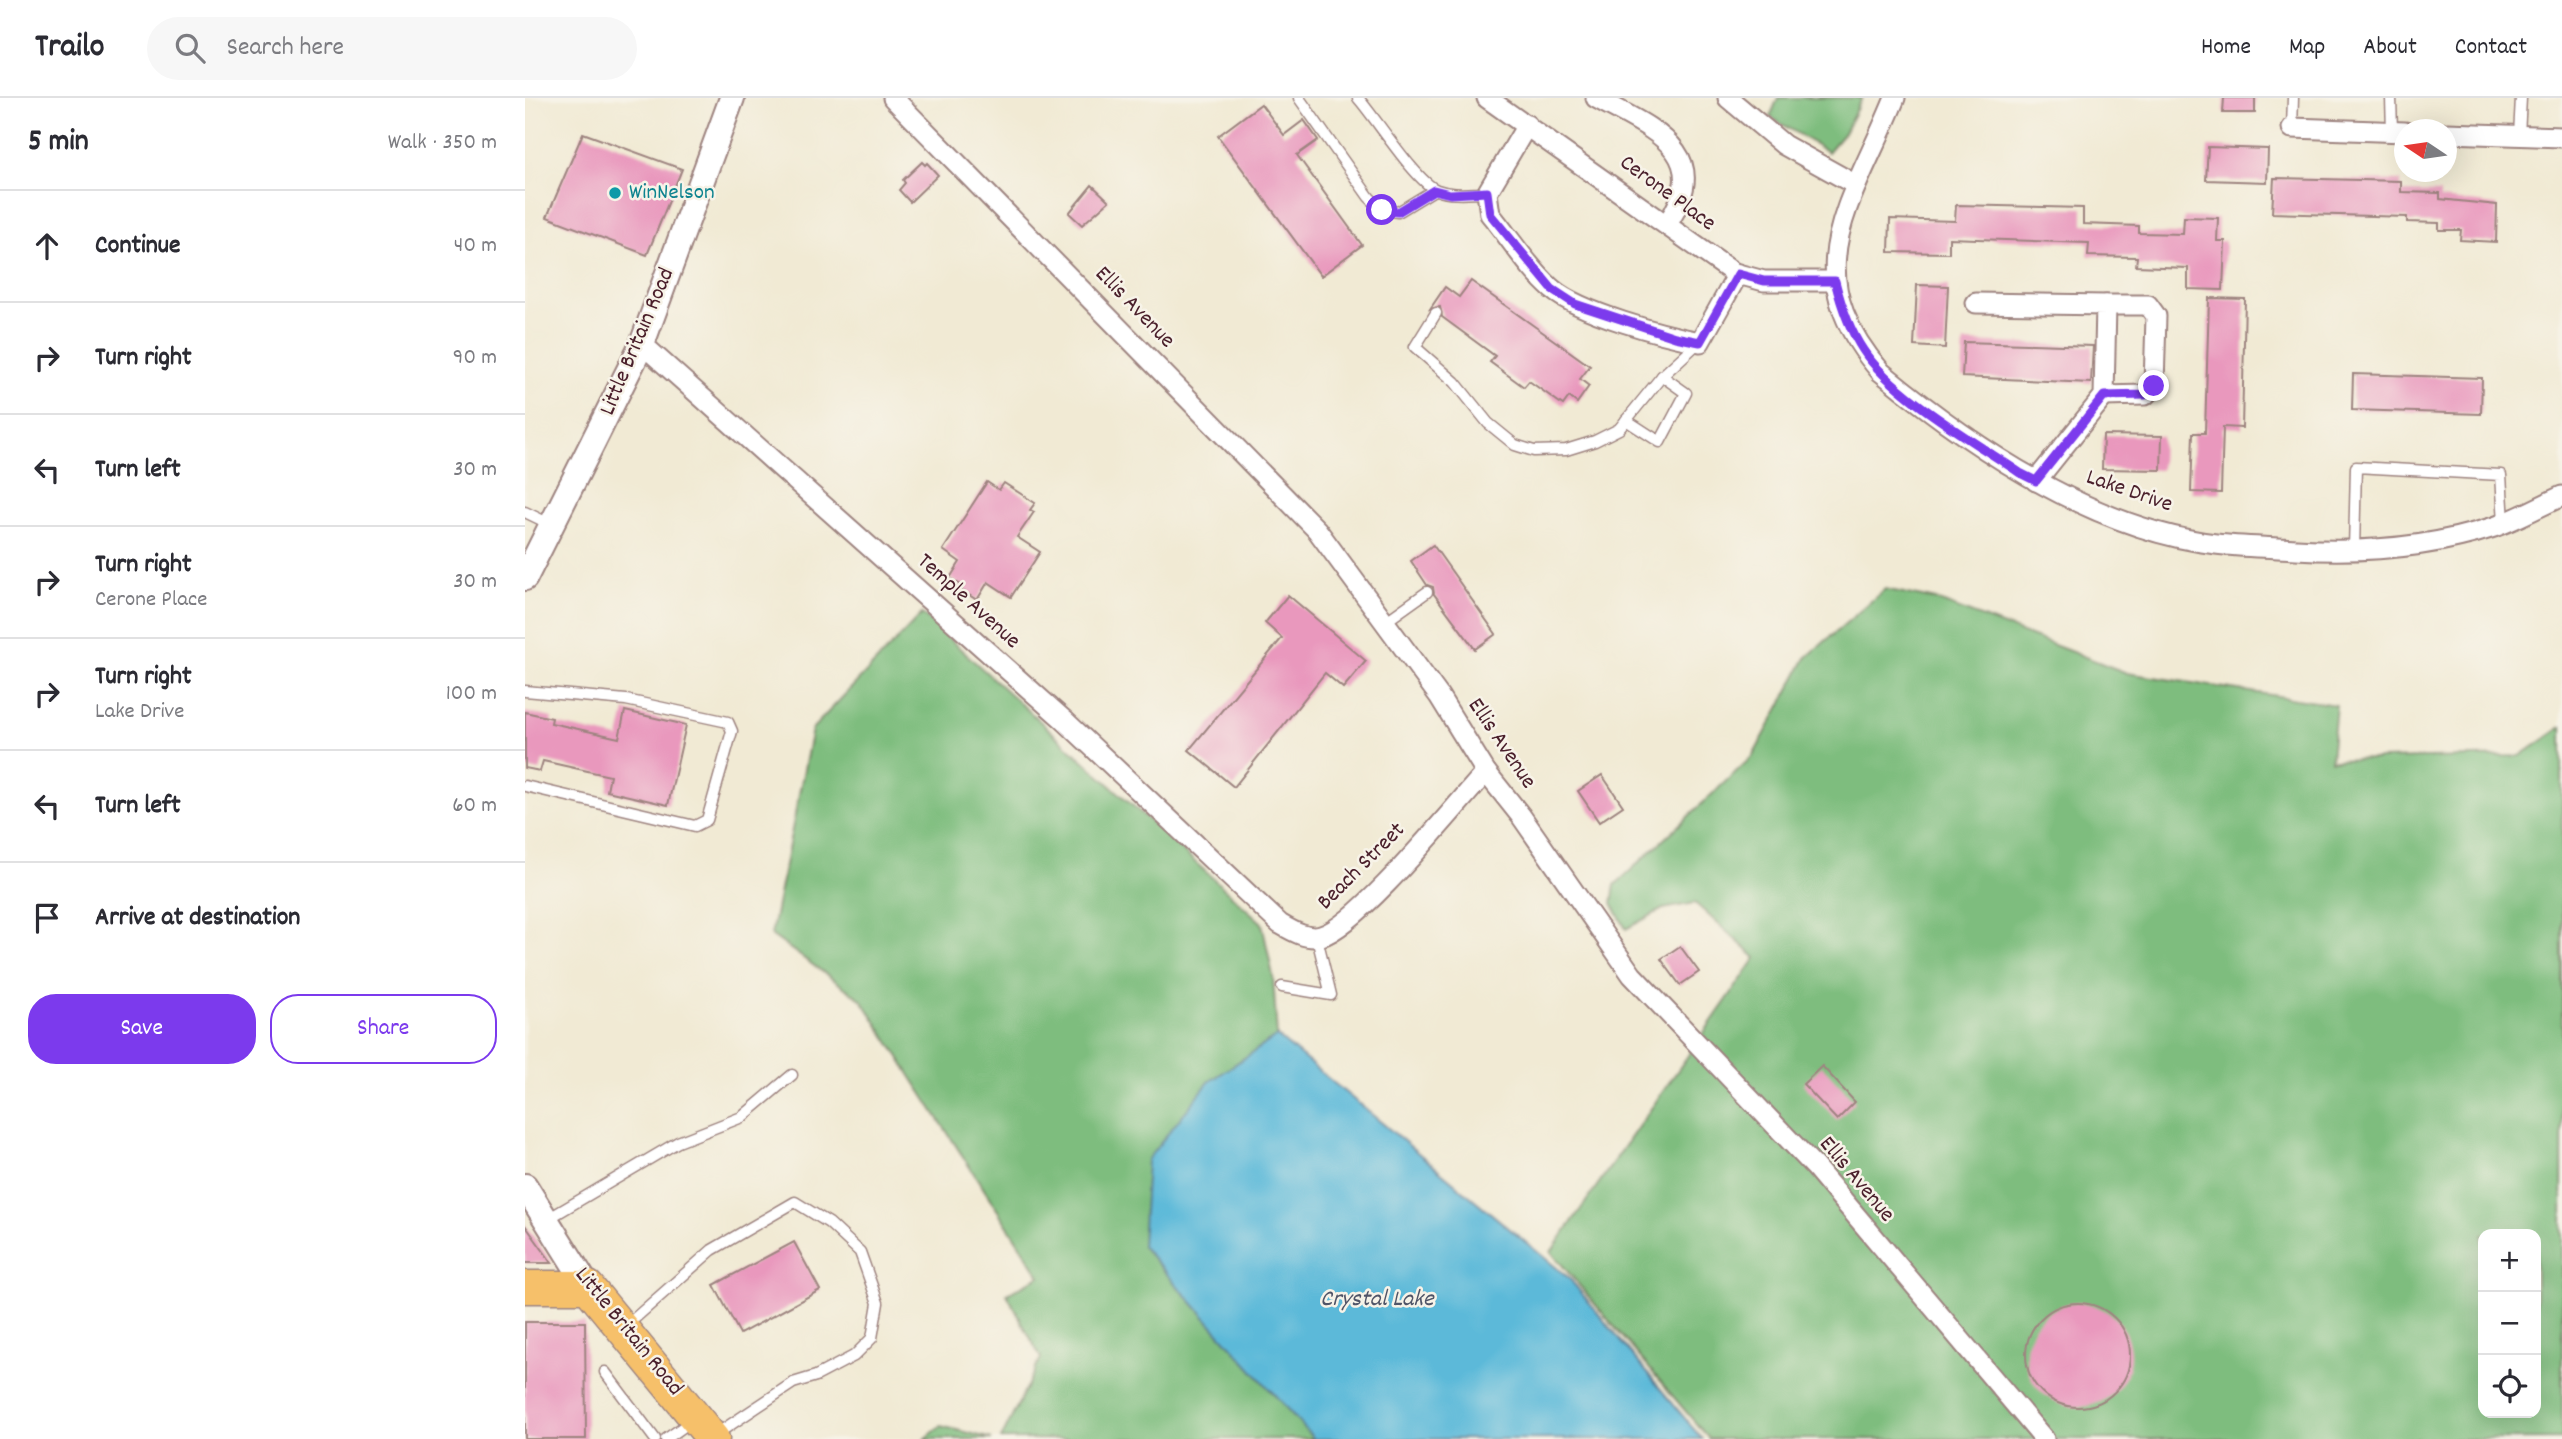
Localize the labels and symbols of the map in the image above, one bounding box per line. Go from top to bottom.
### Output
north arrow [2394,119,2457,182]
street label: Cerone Place [1612,148,1722,240]
place label: WinNelson [629,177,715,210]
marker: WinNelson [607,185,623,201]
route start [1366,194,1397,225]
street label: Ellis Avenue [1086,259,1182,357]
street label: Little Britain Road [592,263,684,421]
route end [2138,370,2169,401]
street label: Lake Drive [2081,462,2177,522]
street label: Temple Avenue [909,546,1027,658]
street label: Ellis Avenue [1458,692,1544,796]
street label: Beach Street [1310,815,1414,919]
street label: Ellis Avenue [1810,1130,1902,1230]
street label: Little Britain Road [566,1260,690,1404]
water label: Crystal Lake [1320,1283,1435,1317]

